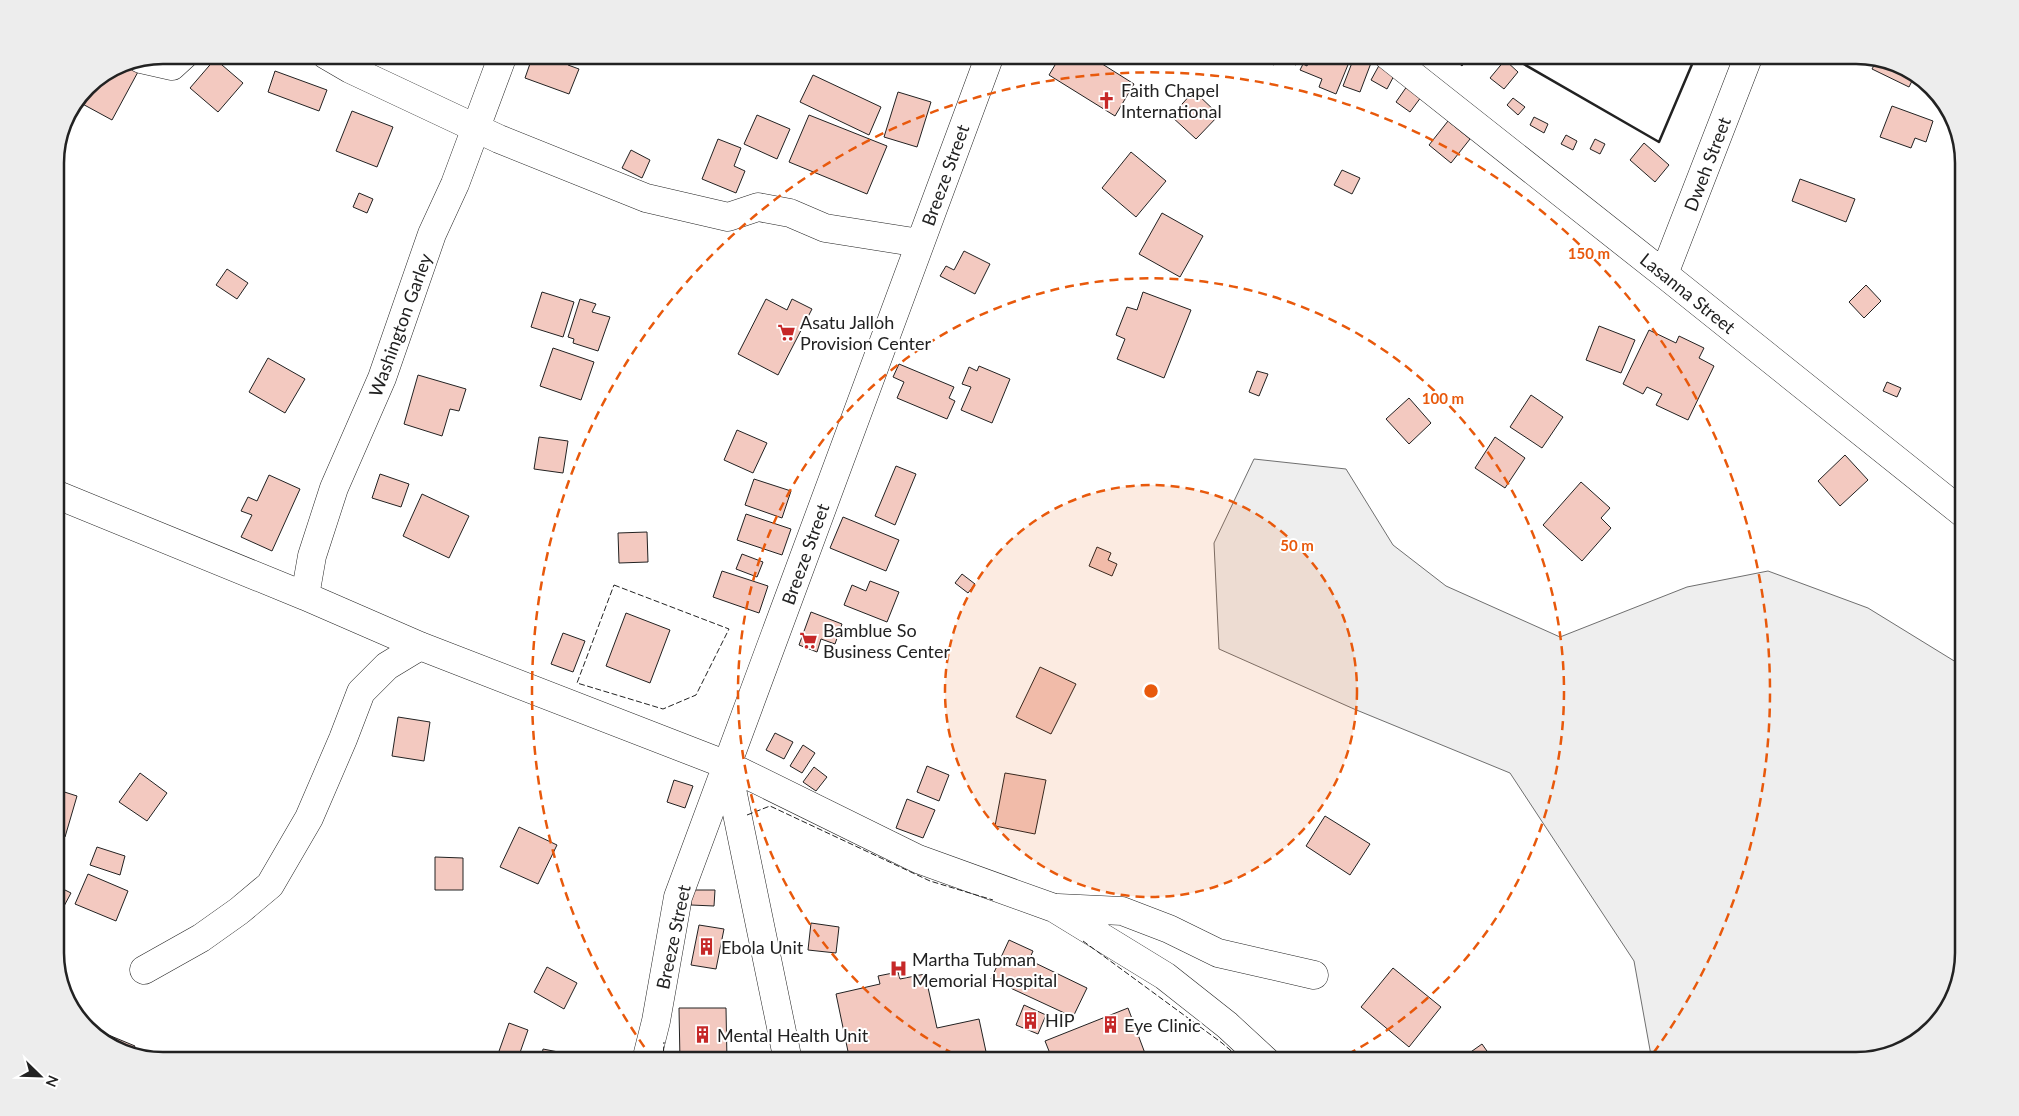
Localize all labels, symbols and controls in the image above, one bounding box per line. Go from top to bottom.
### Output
place label: Faith Chapel International [1121,79,1222,122]
church icon: Faith Chapel International [1097,90,1117,110]
street label: Dweh Street [1679,113,1735,214]
street label: Breeze Street [917,121,974,229]
text: 150 m [1568,244,1610,262]
street label: Lasanna Street [1636,248,1740,338]
street label: Washington Garley [364,250,436,400]
place label: Asatu Jalloh Provision Center [800,311,932,354]
supermarket icon: Asatu Jalloh Provision Center [776,322,796,342]
text: 100 m [1422,389,1464,407]
street label: Breeze Street [777,500,834,608]
text: 50 m [1280,536,1314,554]
place label: Bamblue So Business Center [823,619,951,662]
supermarket icon: Bamblue So Business Center [799,630,819,650]
centre of rings [1142,682,1160,700]
street label: Breeze Street [651,882,695,991]
place label: Ebola Unit [721,936,804,958]
building icon: Ebola Unit [697,937,717,957]
place label: Martha Tubman Memorial Hospital [912,948,1057,991]
hospital icon: Martha Tubman Memorial Hospital [888,959,908,979]
place label: HIP [1045,1009,1075,1031]
building icon: HIP [1021,1010,1041,1030]
place label: Eye Clinic [1124,1014,1201,1036]
building icon: Eye Clinic [1100,1015,1120,1035]
place label: Mental Health Unit [717,1024,869,1046]
building icon: Mental Health Unit [693,1025,713,1045]
north arrow [15,1051,65,1101]
text: N [42,1073,62,1090]

